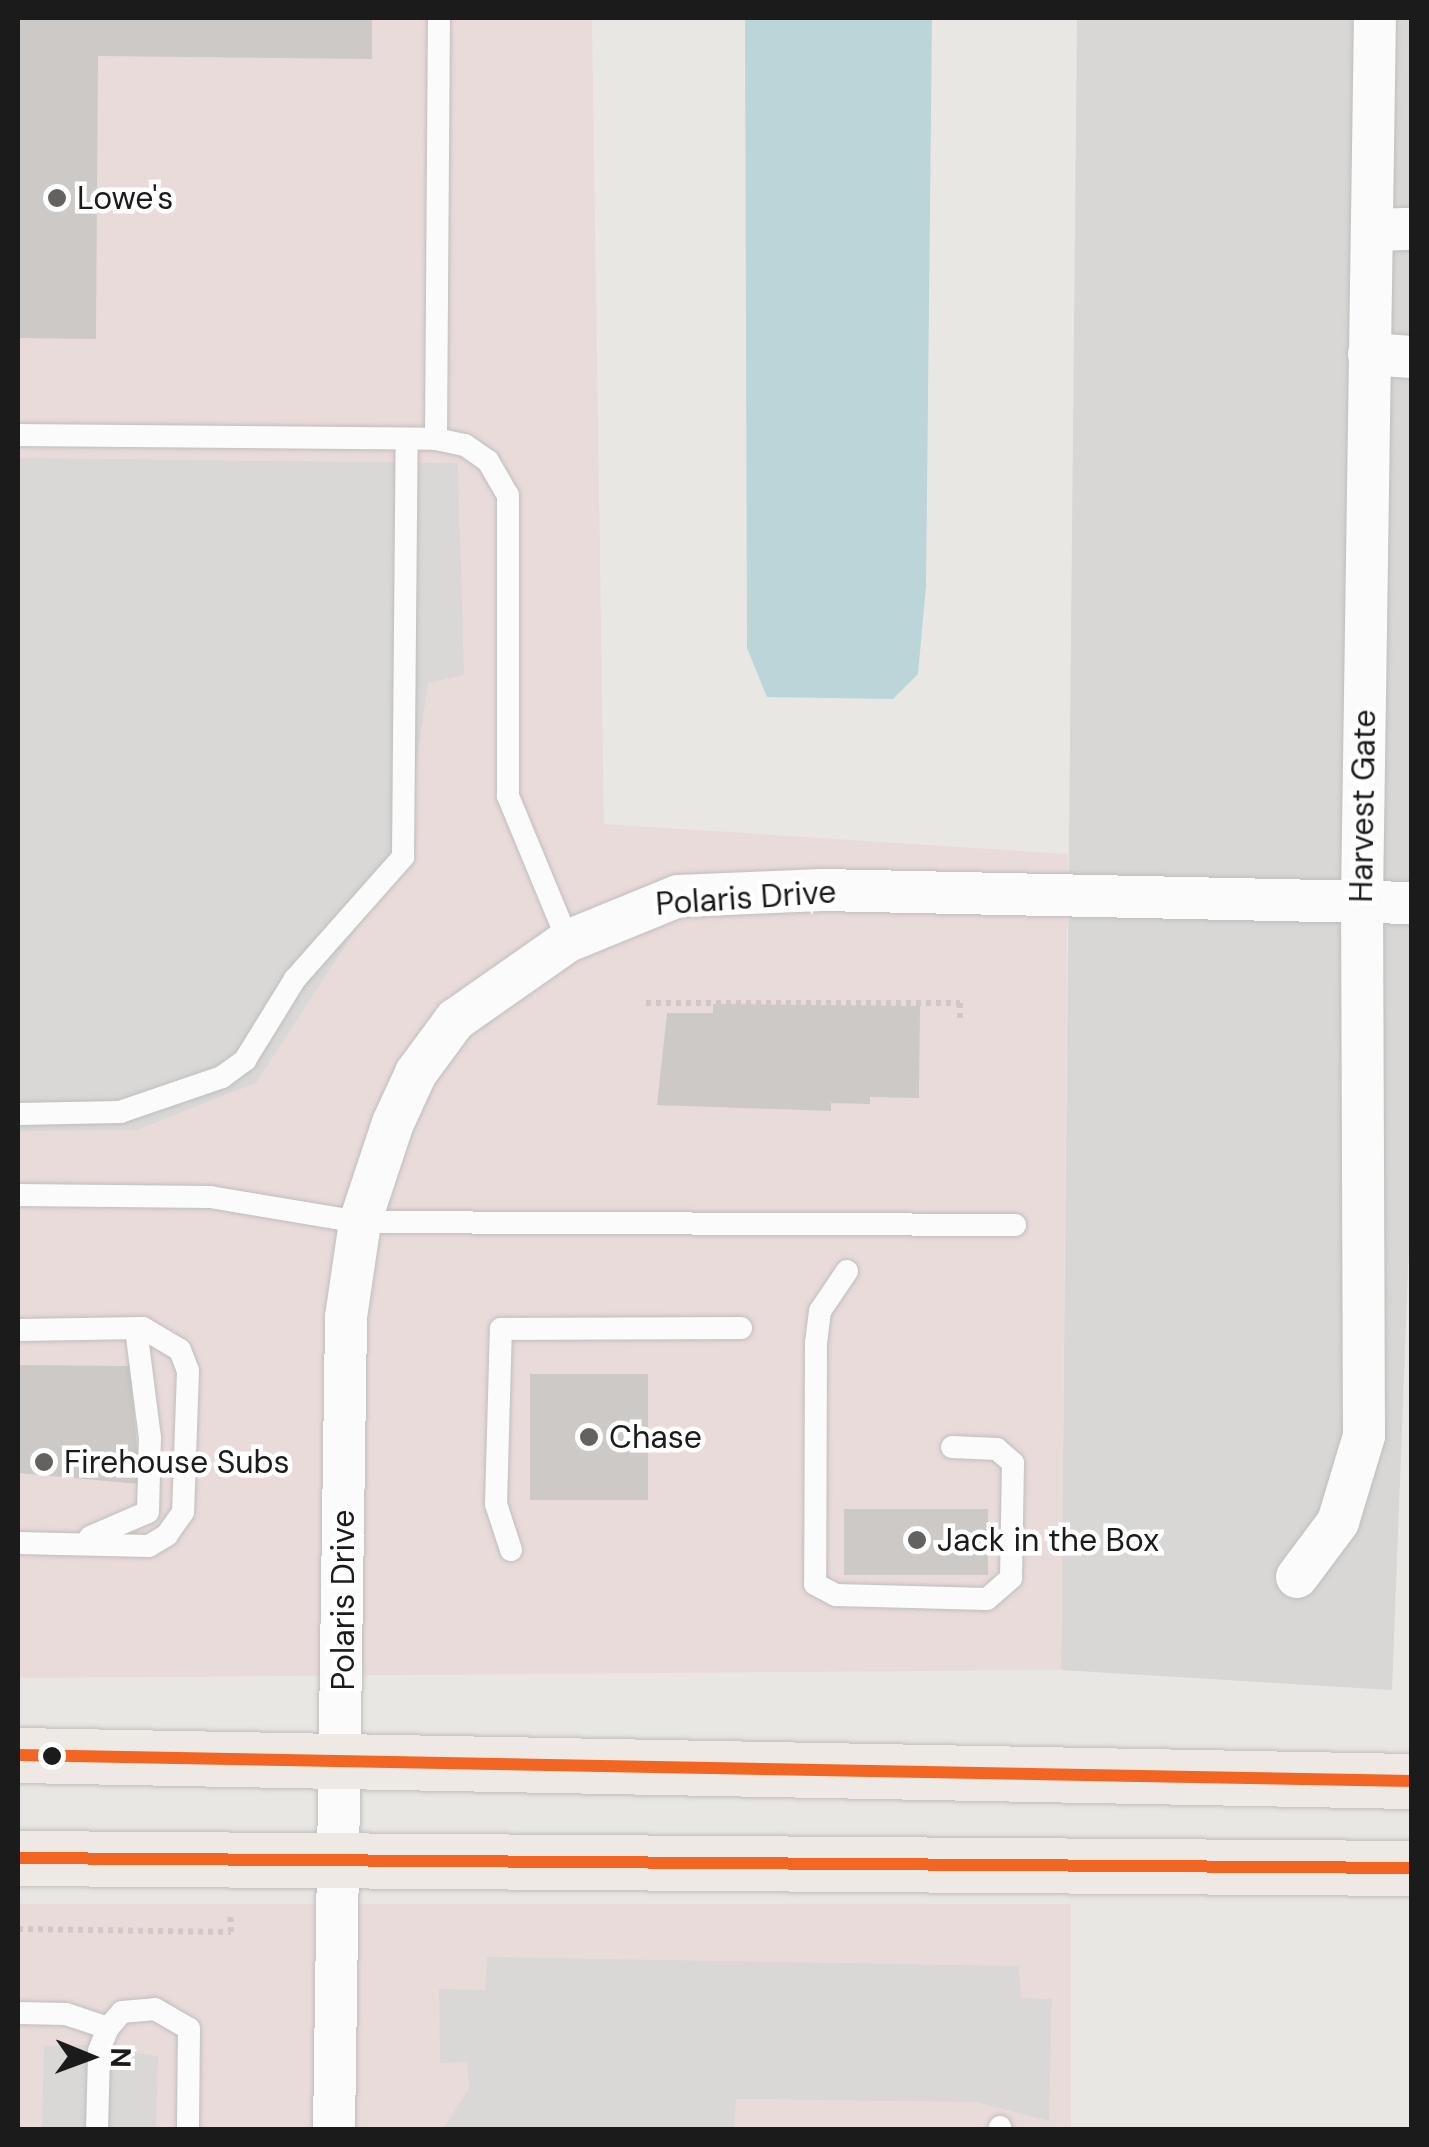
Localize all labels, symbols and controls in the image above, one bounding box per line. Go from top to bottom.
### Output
place label: Lowe's [77,179,173,217]
marker: Lowe's [46,187,68,209]
street label: Harvest Gate [1342,709,1384,903]
street label: Polaris Drive [654,873,838,923]
place label: Chase [609,1418,702,1456]
marker: Chase [578,1426,600,1448]
place label: Firehouse Subs [64,1443,290,1481]
marker: Firehouse Subs [33,1451,55,1473]
street label: Polaris Drive [324,1509,362,1691]
place label: Jack in the Box [937,1521,1159,1559]
marker: Jack in the Box [906,1529,928,1551]
unlabelled marker [42,1746,62,1766]
north arrow [40,2007,140,2107]
text: N [102,2047,139,2068]

